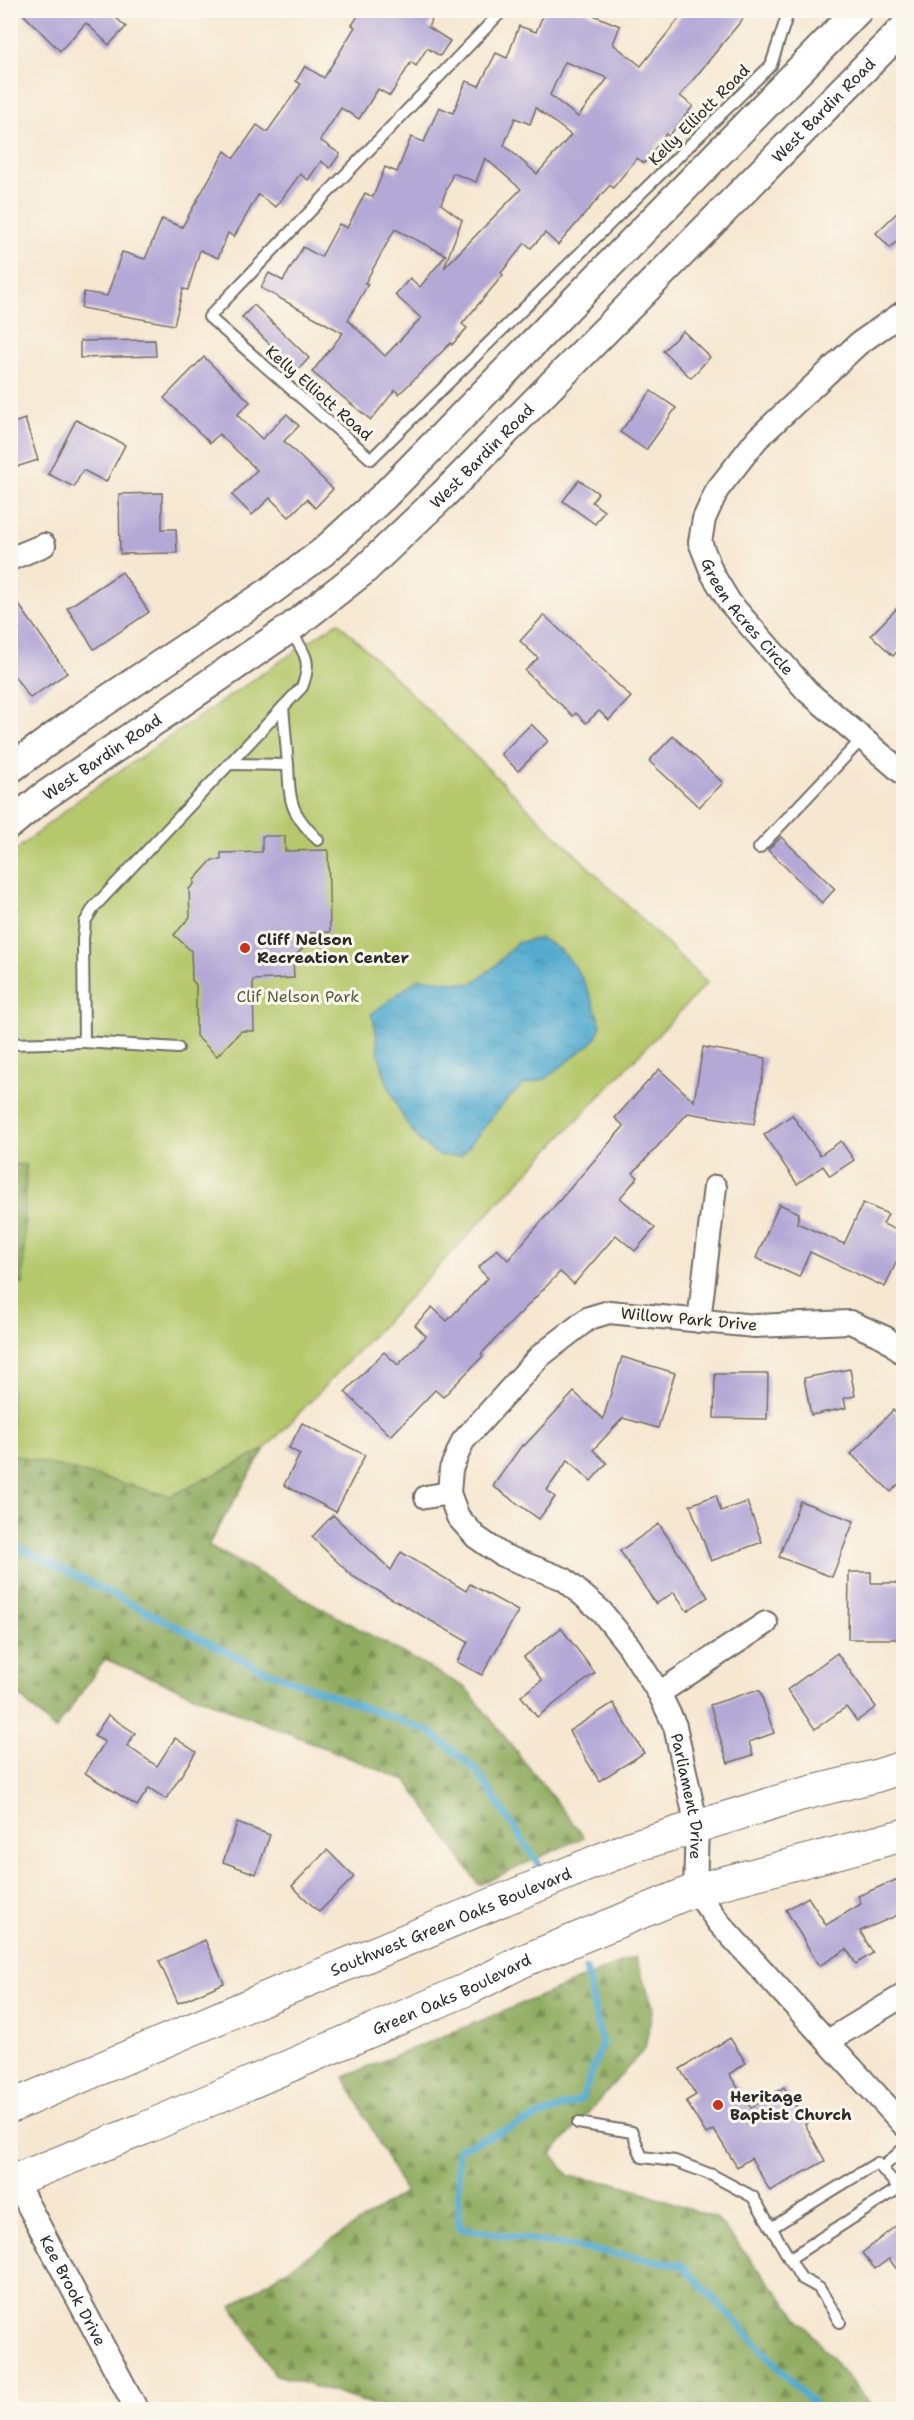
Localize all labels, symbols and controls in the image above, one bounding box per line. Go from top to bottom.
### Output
street label: West Bardin Road [767,53,880,167]
street label: Kelly Elliott Road [644,60,754,170]
street label: Kelly Elliott Road [261,341,377,445]
street label: West Bardin Road [425,399,538,513]
street label: Green Acres Circle [697,555,799,679]
street label: West Bardin Road [38,709,165,805]
place label: Cliff Nelson Recreation Center [257,929,409,968]
marker: Cliff Nelson Recreation Center [238,941,252,955]
park label: Clif Nelson Park [237,986,359,1007]
street label: Willow Park Drive [620,1303,758,1335]
street label: Parliament Drive [666,1731,708,1860]
street label: Southwest Green Oaks Boulevard [327,1862,574,1981]
street label: Green Oaks Boulevard [369,1948,534,2039]
place label: Heritage Baptist Church [730,2086,852,2125]
marker: Heritage Baptist Church [711,2098,725,2112]
street label: Kee Brook Drive [35,2231,111,2349]

